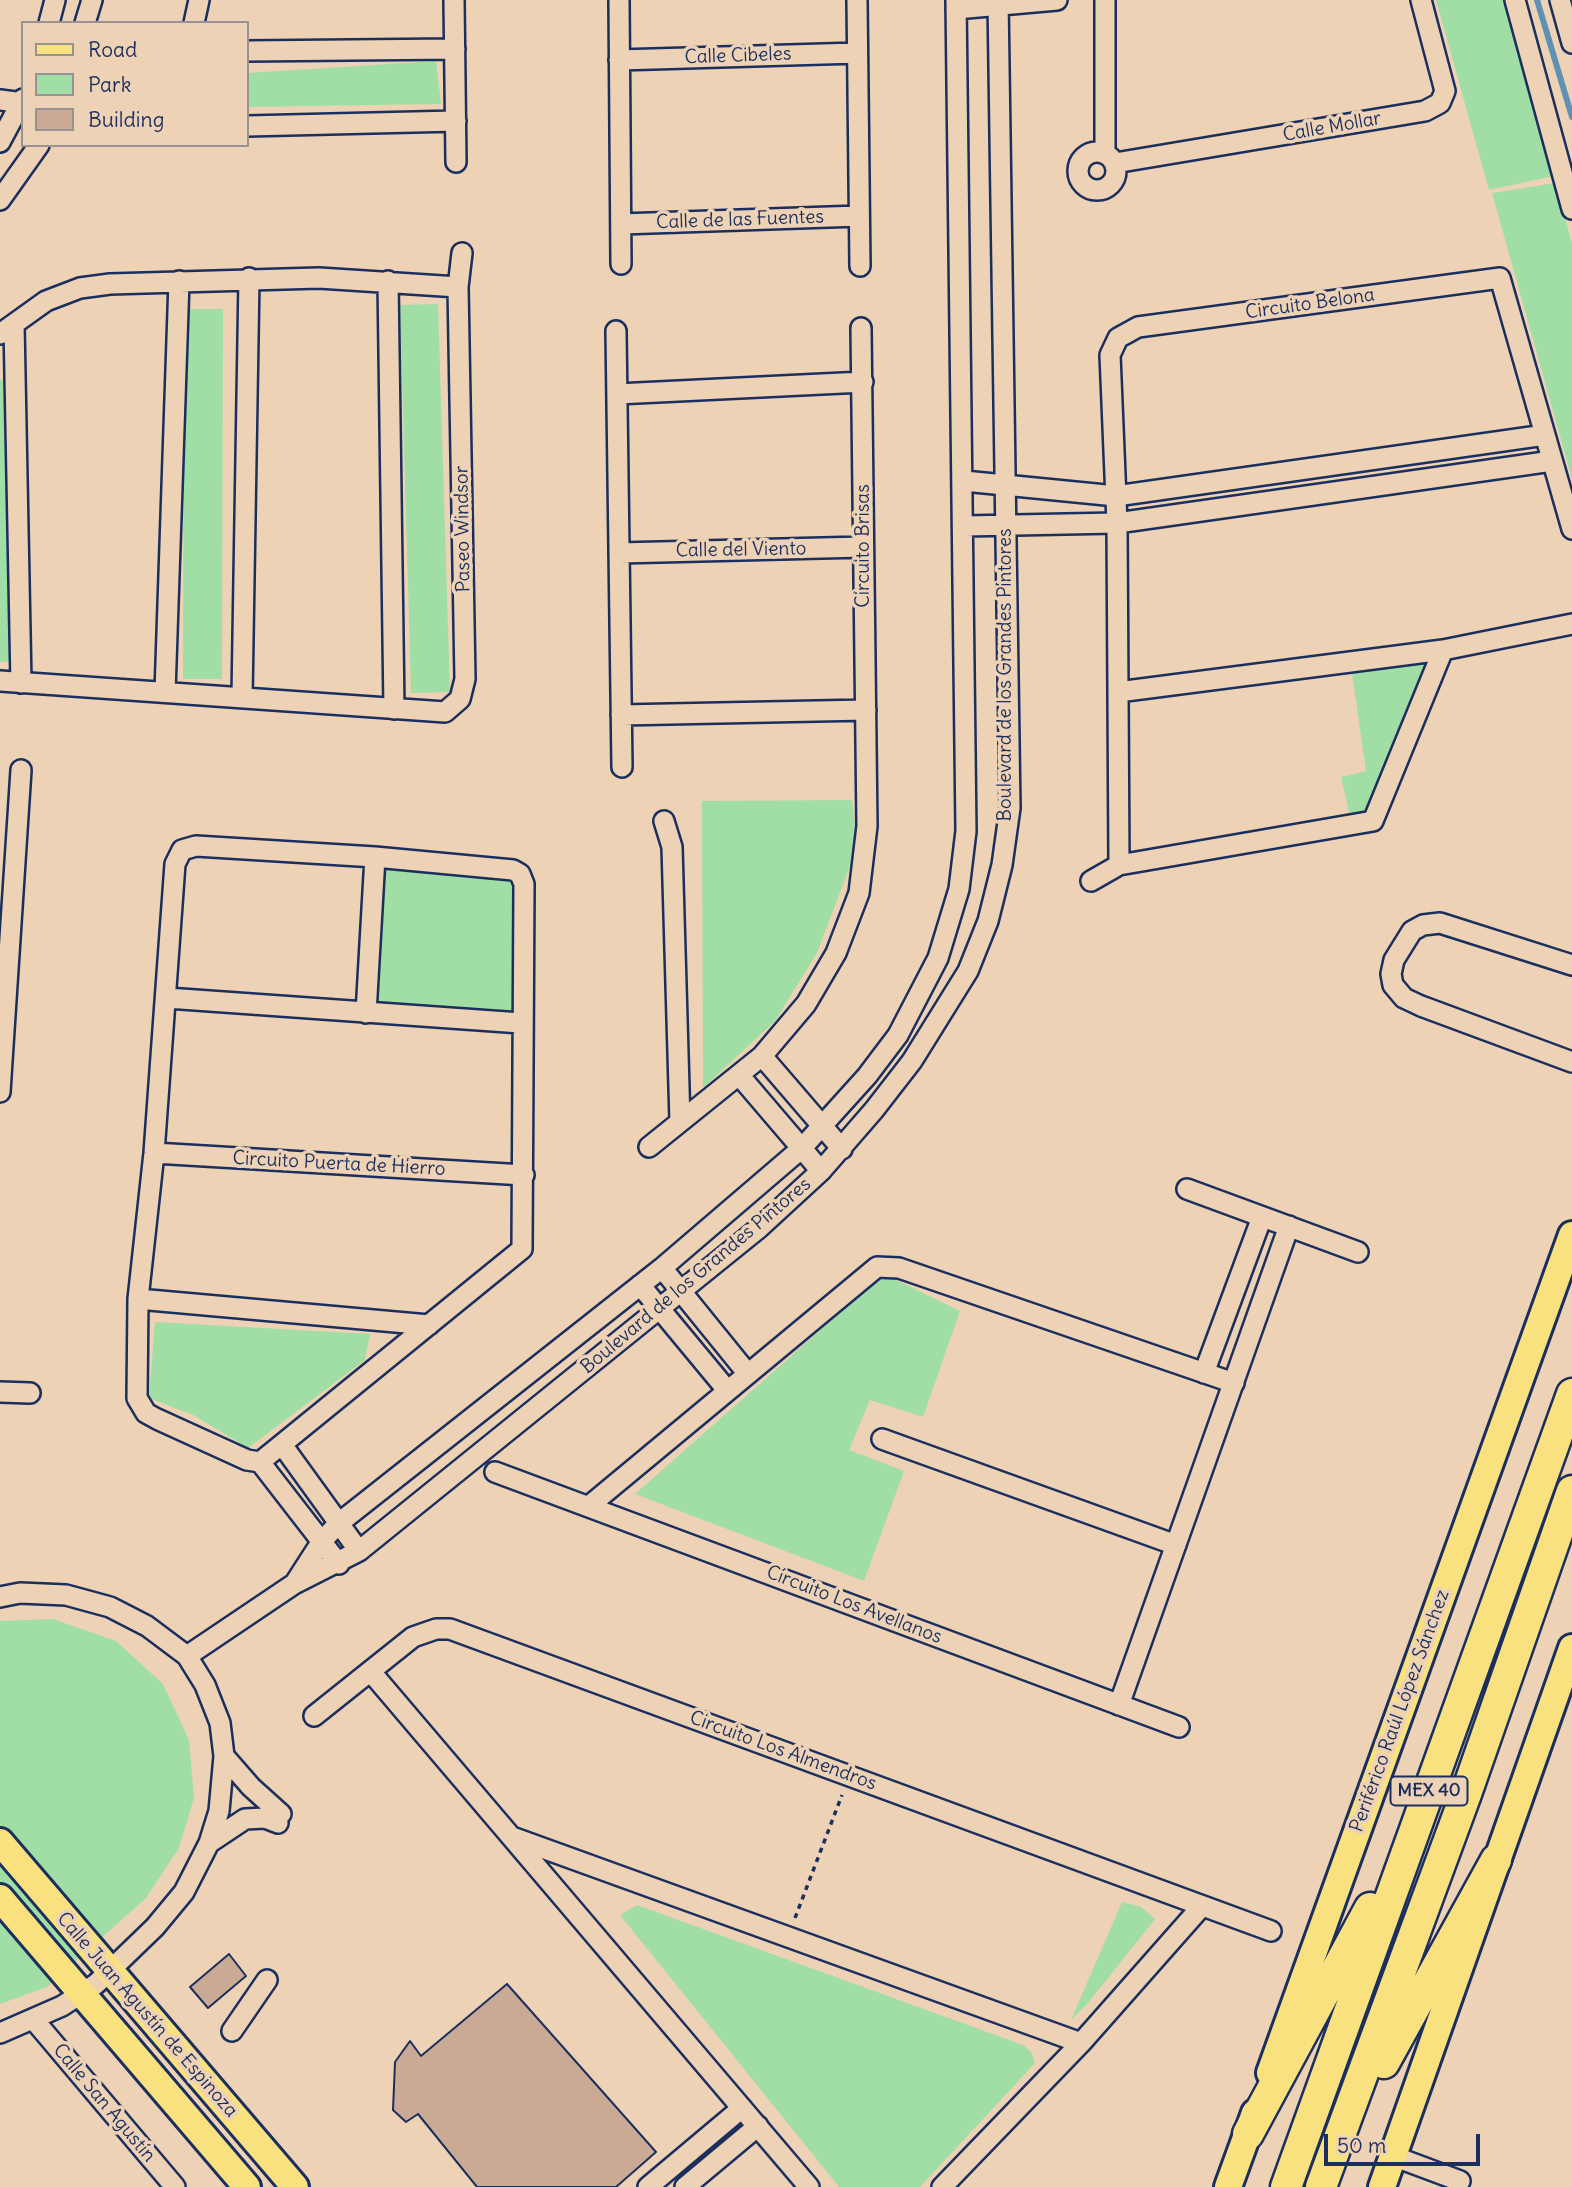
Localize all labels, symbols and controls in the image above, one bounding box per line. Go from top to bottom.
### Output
legend [21,21,248,147]
text: Road [88,36,137,63]
street label: Calle Cibeles [684,43,792,69]
text: Park [88,71,131,98]
text: Building [88,106,164,133]
street label: Calle Mollar [1281,107,1383,147]
street label: Calle de las Fuentes [656,206,824,234]
street label: Circuito Belona [1244,284,1376,324]
street label: Paseo Windsor [450,465,476,593]
street label: Circuito Brisas [853,484,875,608]
street label: Boulevard de los Grandes Pintores [995,528,1017,822]
street label: Calle del Viento [675,537,807,563]
street label: Circuito Puerta de Hierro [232,1147,446,1181]
street label: Boulevard de los Grandes Pintores [576,1173,816,1379]
street label: Circuito Los Avellanos [763,1561,945,1649]
street label: Periférico Raúl López Sánchez [1345,1587,1455,1835]
street label: Circuito Los Almendros [686,1707,880,1795]
road number: MEX 40 [1390,1776,1468,1806]
street label: Calle Juan Agustín de Espinoza [52,1908,242,2122]
street label: Calle San Agustín [48,2039,160,2167]
scale bar [1327,2120,1483,2164]
text: 50 m [1337,2132,1386,2159]

